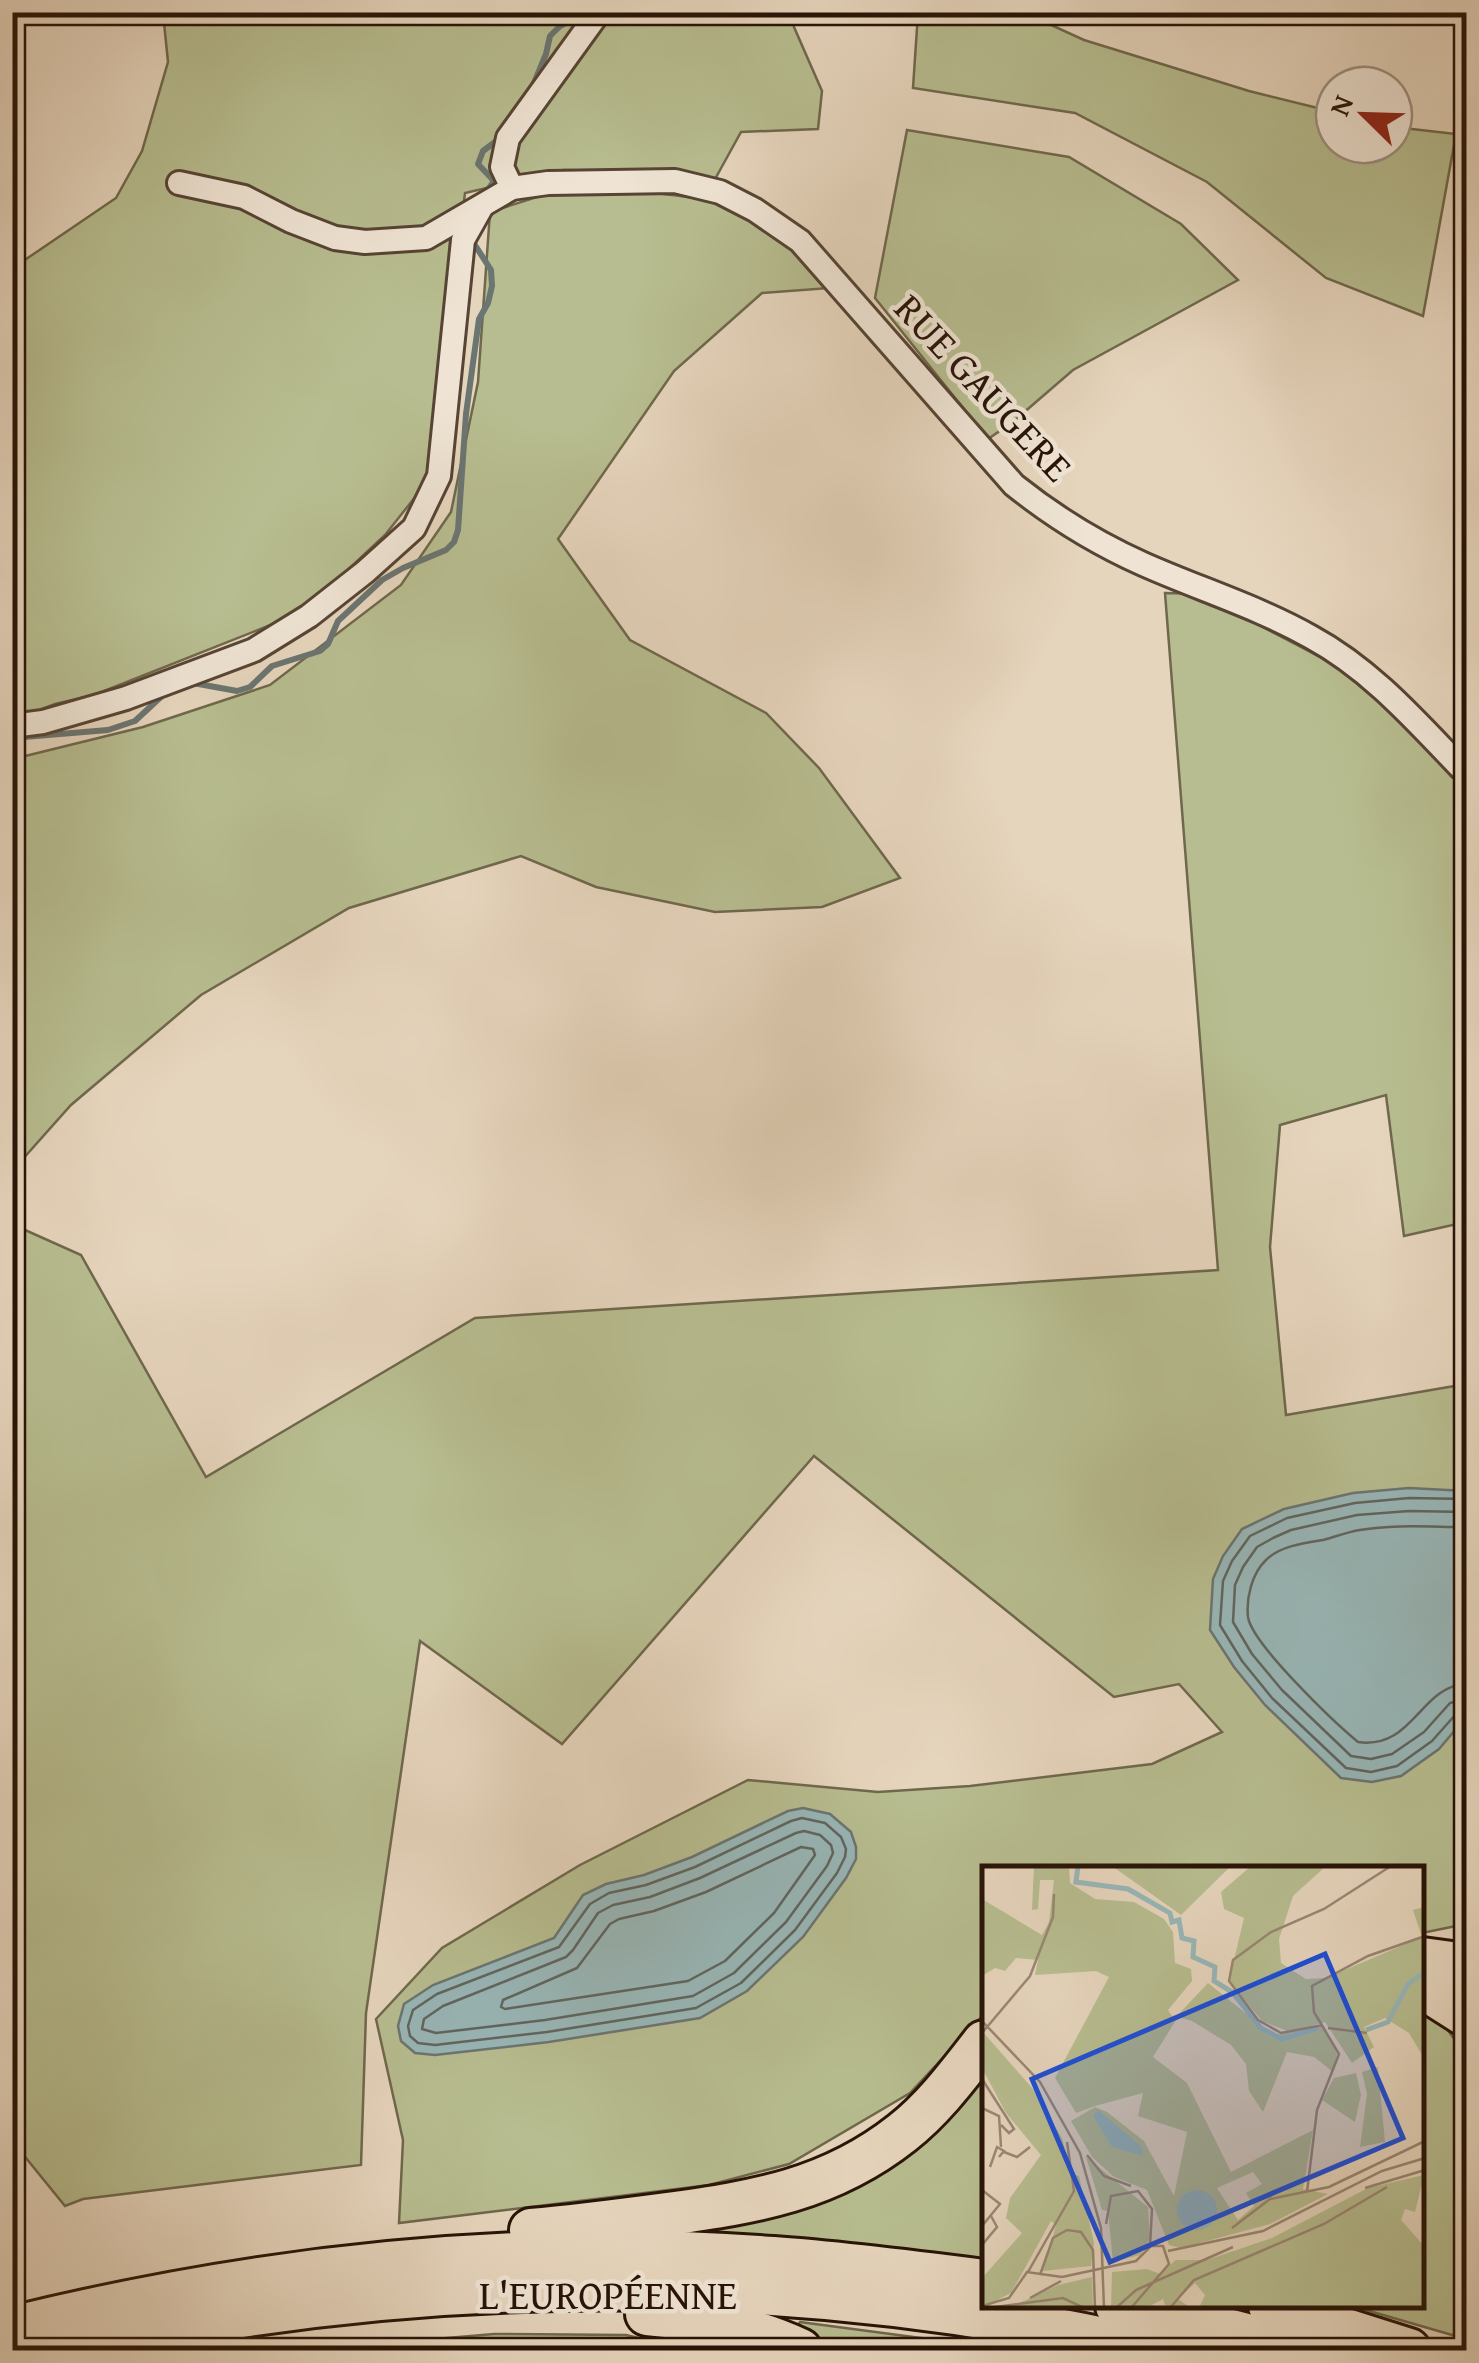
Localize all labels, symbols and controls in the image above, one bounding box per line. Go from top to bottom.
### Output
north arrow [1314,65,1414,165]
text: N [1318,88,1363,122]
street label: RUE GAUGERE [881,280,1087,494]
inset map [982,1866,1424,2308]
street label: L'EUROPÉENNE [479,2265,737,2324]

